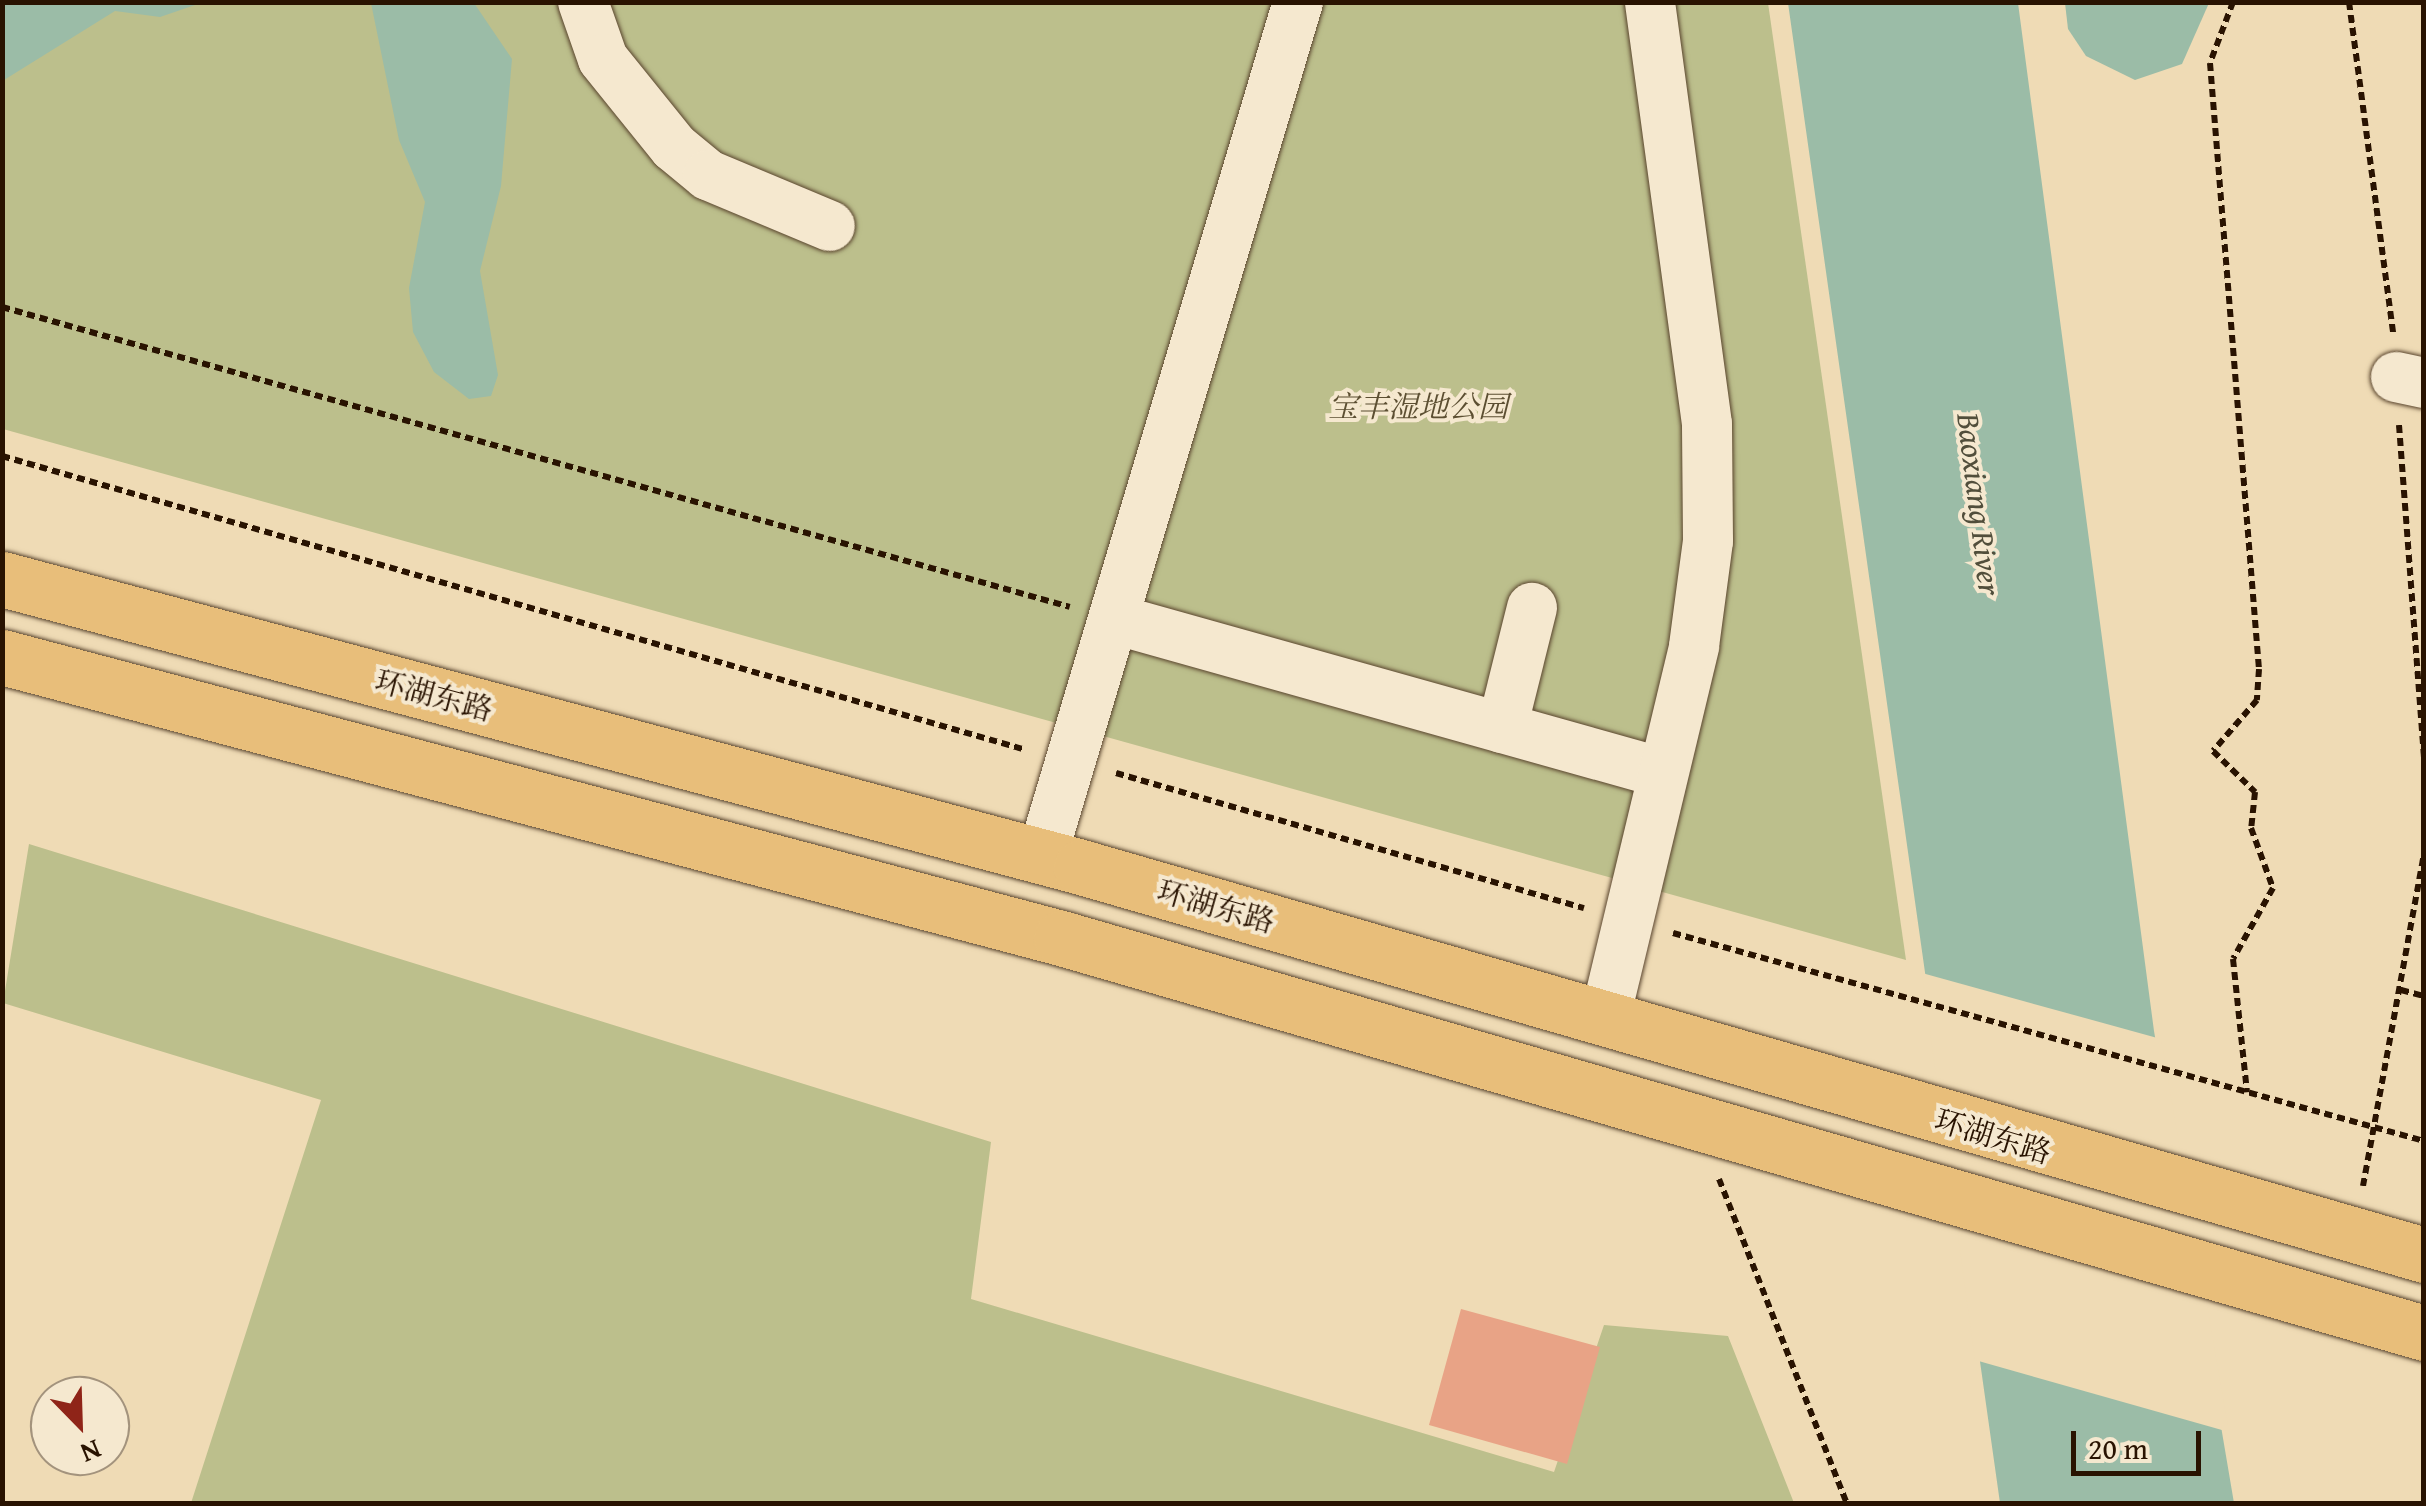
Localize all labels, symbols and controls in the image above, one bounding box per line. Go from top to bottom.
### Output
park label: 宝丰湿地公园 [1328,388,1508,424]
water label: Baoxiang River [1949,411,2009,597]
street label: 环湖东路 [371,662,497,728]
street label: 环湖东路 [1153,872,1279,940]
street label: 环湖东路 [1930,1101,2056,1171]
north arrow [30,1376,130,1476]
scale bar [2076,1411,2206,1473]
text: 20 m [2088,1426,2148,1470]
text: N [75,1430,108,1475]

